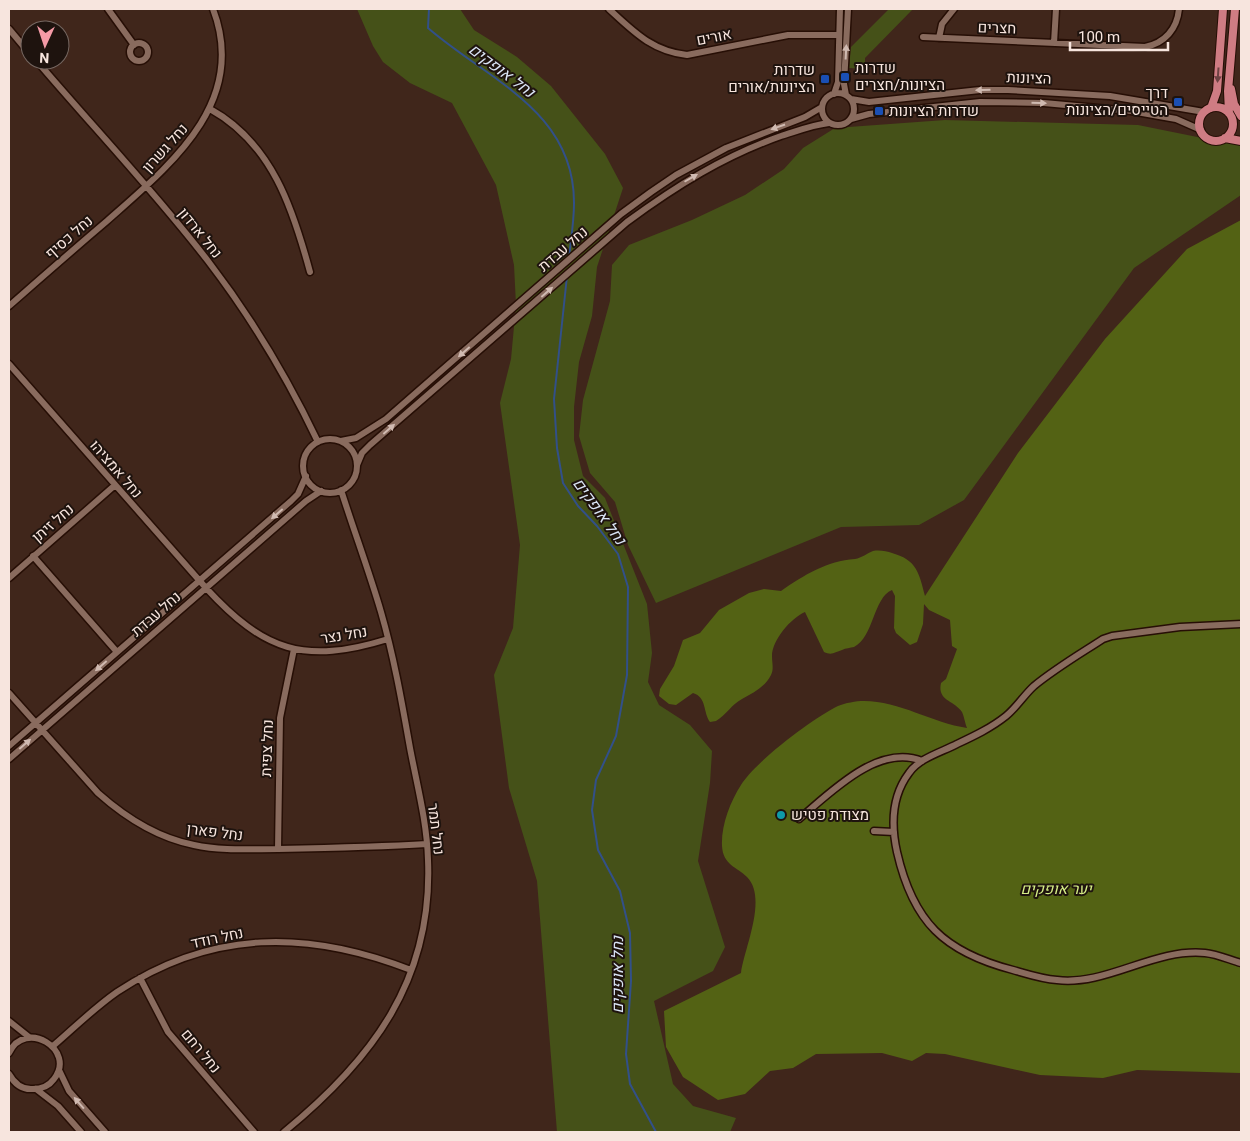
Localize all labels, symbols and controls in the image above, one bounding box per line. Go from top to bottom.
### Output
street label: חצרים [977,16,1017,40]
north arrow [20,20,70,70]
scale bar [1070,20,1168,52]
street label: אורים [694,23,734,51]
text: 100 m [1078,26,1120,48]
water label: נחל אופקים [463,38,541,104]
one-way arrow [842,44,850,60]
text: N [39,47,50,68]
place label: שדרות הציונות/חצרים [855,57,945,96]
place label: שדרות הציונות/אורים [728,59,815,98]
street label: הציונות [1006,66,1052,90]
one-way arrow [1214,67,1222,83]
marker: שדרות הציונות/חצרים [839,71,851,83]
marker: שדרות הציונות/אורים [819,73,831,85]
place label: דרך הטייסים/הציונות [1066,82,1168,121]
one-way arrow [974,87,990,95]
marker: דרך הטייסים/הציונות [1172,96,1184,108]
one-way arrow [1031,99,1047,107]
place label: שדרות הציונות [889,100,979,122]
marker: שדרות הציונות [873,105,885,117]
street label: נחל גשרון [137,118,193,178]
one-way arrow [770,123,785,131]
one-way arrow [683,174,698,182]
street label: נחל ארדון [173,203,227,263]
street label: נחל כסיף [40,210,98,264]
street label: נחל עבדת [533,221,593,277]
one-way arrow [541,286,553,298]
one-way arrow [457,346,470,357]
one-way arrow [382,424,395,435]
street label: נחל אמציהו [84,435,148,503]
water label: נחל אופקים [567,473,632,551]
street label: נחל זיתן [27,498,79,548]
one-way arrow [271,508,283,520]
street label: נחל עבדת [126,586,186,642]
street label: נחל נצר [319,620,369,650]
one-way arrow [95,660,107,672]
street label: נחל צפית [255,719,279,777]
one-way arrow [19,739,32,750]
street label: נחל תמר [422,802,450,856]
place label: מצודת פטיש [791,804,869,826]
marker: מצודת פטיש [775,809,787,821]
street label: נחל פארן [186,818,244,846]
park label: יער אופקים [1020,878,1093,900]
street label: נחל רודד [189,922,245,954]
water label: נחל אופקים [606,935,630,1014]
street label: נחל רחם [176,1024,226,1078]
one-way arrow [74,1096,85,1109]

